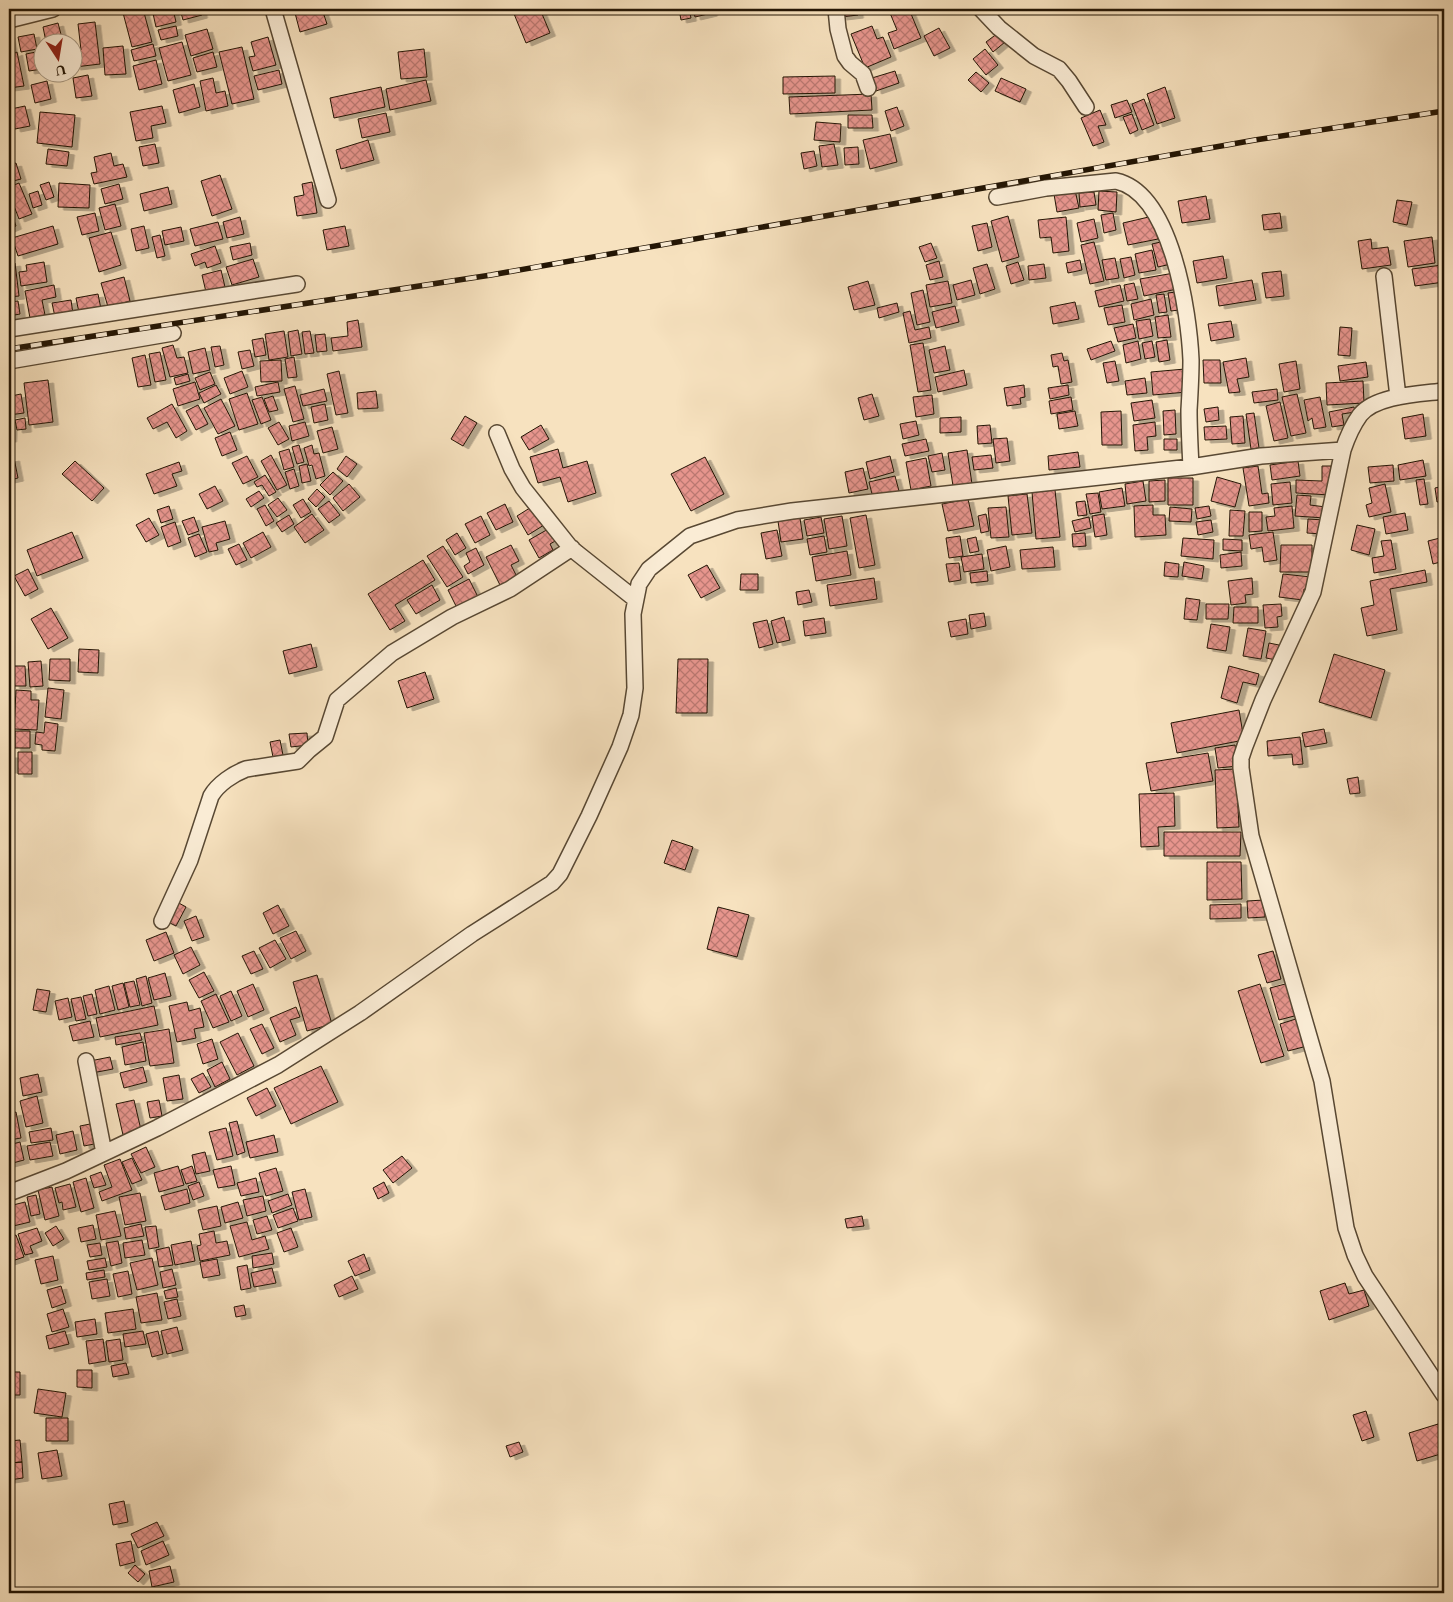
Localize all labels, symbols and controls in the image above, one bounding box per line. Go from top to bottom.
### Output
north arrow [32,32,82,82]
text: U [53,61,68,81]

